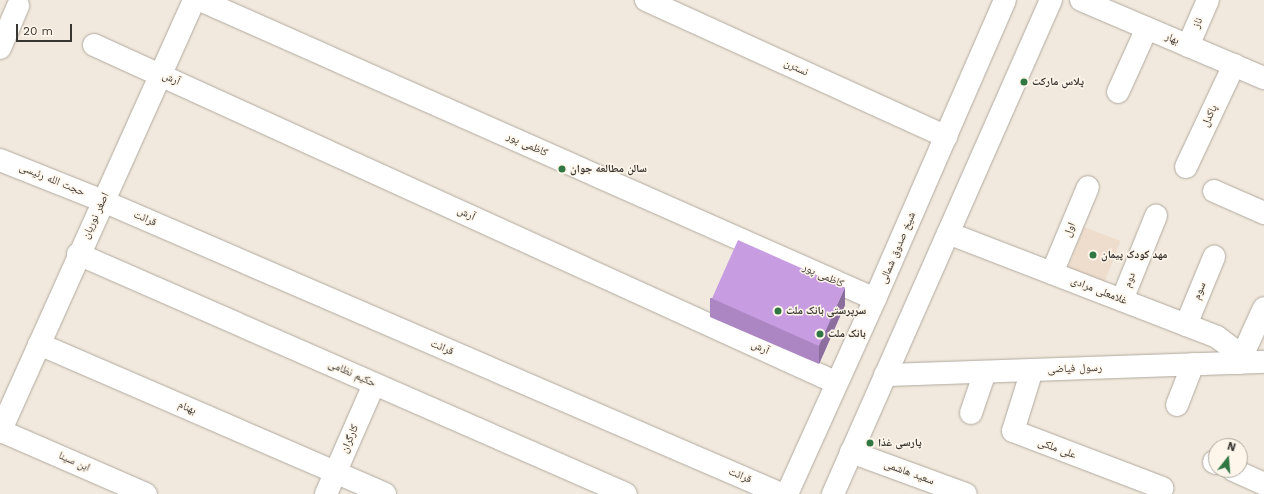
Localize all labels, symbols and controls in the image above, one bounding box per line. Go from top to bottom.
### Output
scale bar [18,16,74,42]
street label: ناز [1190,16,1206,30]
text: 20 m [23,24,53,38]
street label: بهار [1163,30,1181,48]
street label: نسترن [782,57,810,79]
street label: آرش [160,69,182,89]
place label: پلاس مارکت [1032,75,1084,89]
marker: پلاس مارکت [1019,77,1029,87]
street label: پاکدل [1199,103,1221,129]
street label: کاظمی پور [504,130,550,160]
street label: حجت الله رئیسی [17,161,87,199]
place label: سالن مطالعه جوان [570,162,647,176]
marker: سالن مطالعه جوان [557,164,567,174]
street label: اصغر نوریان [80,191,112,241]
street label: آرش [455,204,477,224]
street label: قرائت [132,208,158,230]
street label: شیخ صدوق شمالی [877,210,919,286]
street label: اول [1061,221,1079,239]
place label: مهد کودک پیمان [1101,248,1167,262]
marker: مهد کودک پیمان [1088,250,1098,260]
street label: کاظمی پور [800,261,846,291]
street label: دوم [1121,271,1139,289]
street label: غلامعلی مرادی [1069,274,1129,308]
street label: سوم [1190,280,1210,302]
place label: سرپرستی بانک ملت [786,304,866,318]
marker: سرپرستی بانک ملت [773,306,783,316]
place label: بانک ملت [828,327,866,341]
marker: بانک ملت [815,329,825,339]
street label: قرائت [429,337,455,359]
street label: آرش [749,338,771,358]
street label: حکیم نظامی [326,358,378,390]
street label: رسول فیاضی [1048,361,1102,377]
street label: بهنام [176,398,198,418]
street label: کارگران [338,423,362,455]
place label: پارسی غذا [878,436,922,450]
street label: علی ملکی [1036,436,1078,462]
marker: پارسی غذا [865,438,875,448]
north arrow [1208,438,1248,478]
text: N [1226,440,1237,454]
street label: ابن سینا [56,449,92,475]
street label: سعید هاشمی [882,458,936,488]
street label: قرائت [727,465,753,487]

